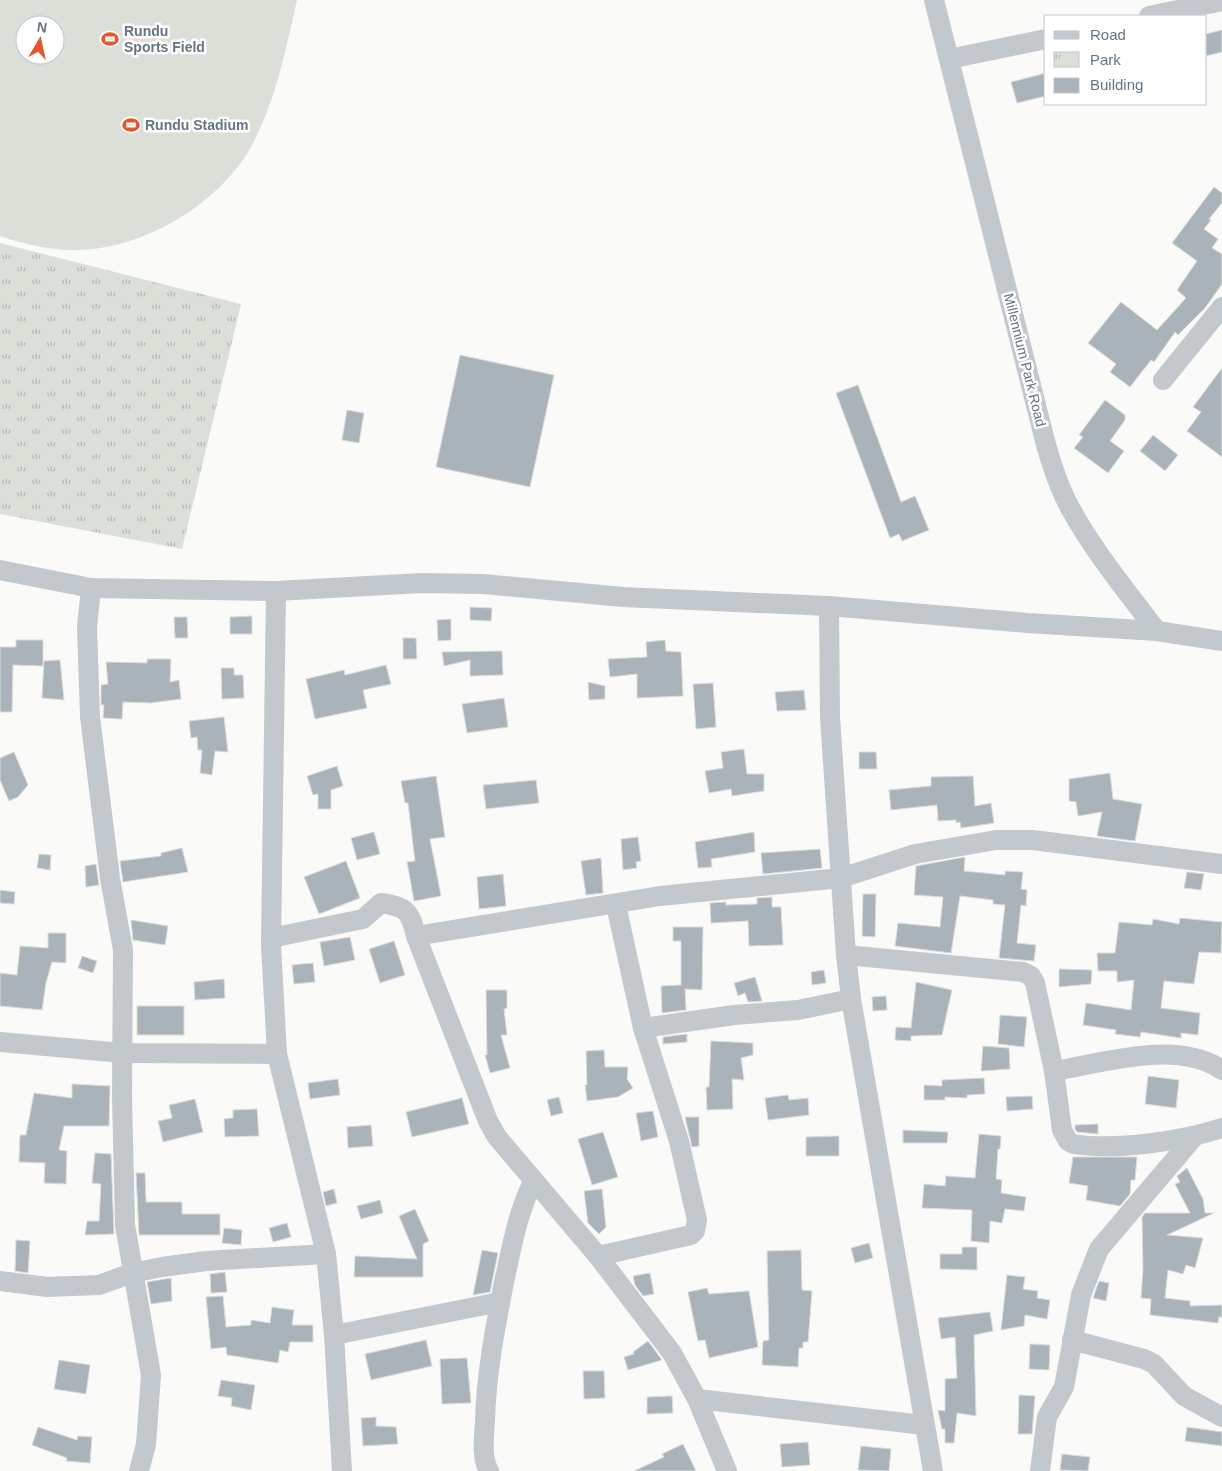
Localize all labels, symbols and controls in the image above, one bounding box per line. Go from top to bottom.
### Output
north arrow [15,15,65,65]
legend [1044,15,1207,105]
text: N [36,18,48,36]
place label: Rundu Sports Field [124,23,205,55]
text: Road [1090,26,1126,43]
sports icon: Rundu Sports Field [100,29,120,49]
text: Park [1090,51,1121,68]
text: Building [1090,76,1143,93]
sports icon: Rundu Stadium [121,115,141,135]
place label: Rundu Stadium [145,117,248,133]
street label: Millennium Park Road [1001,292,1049,428]

